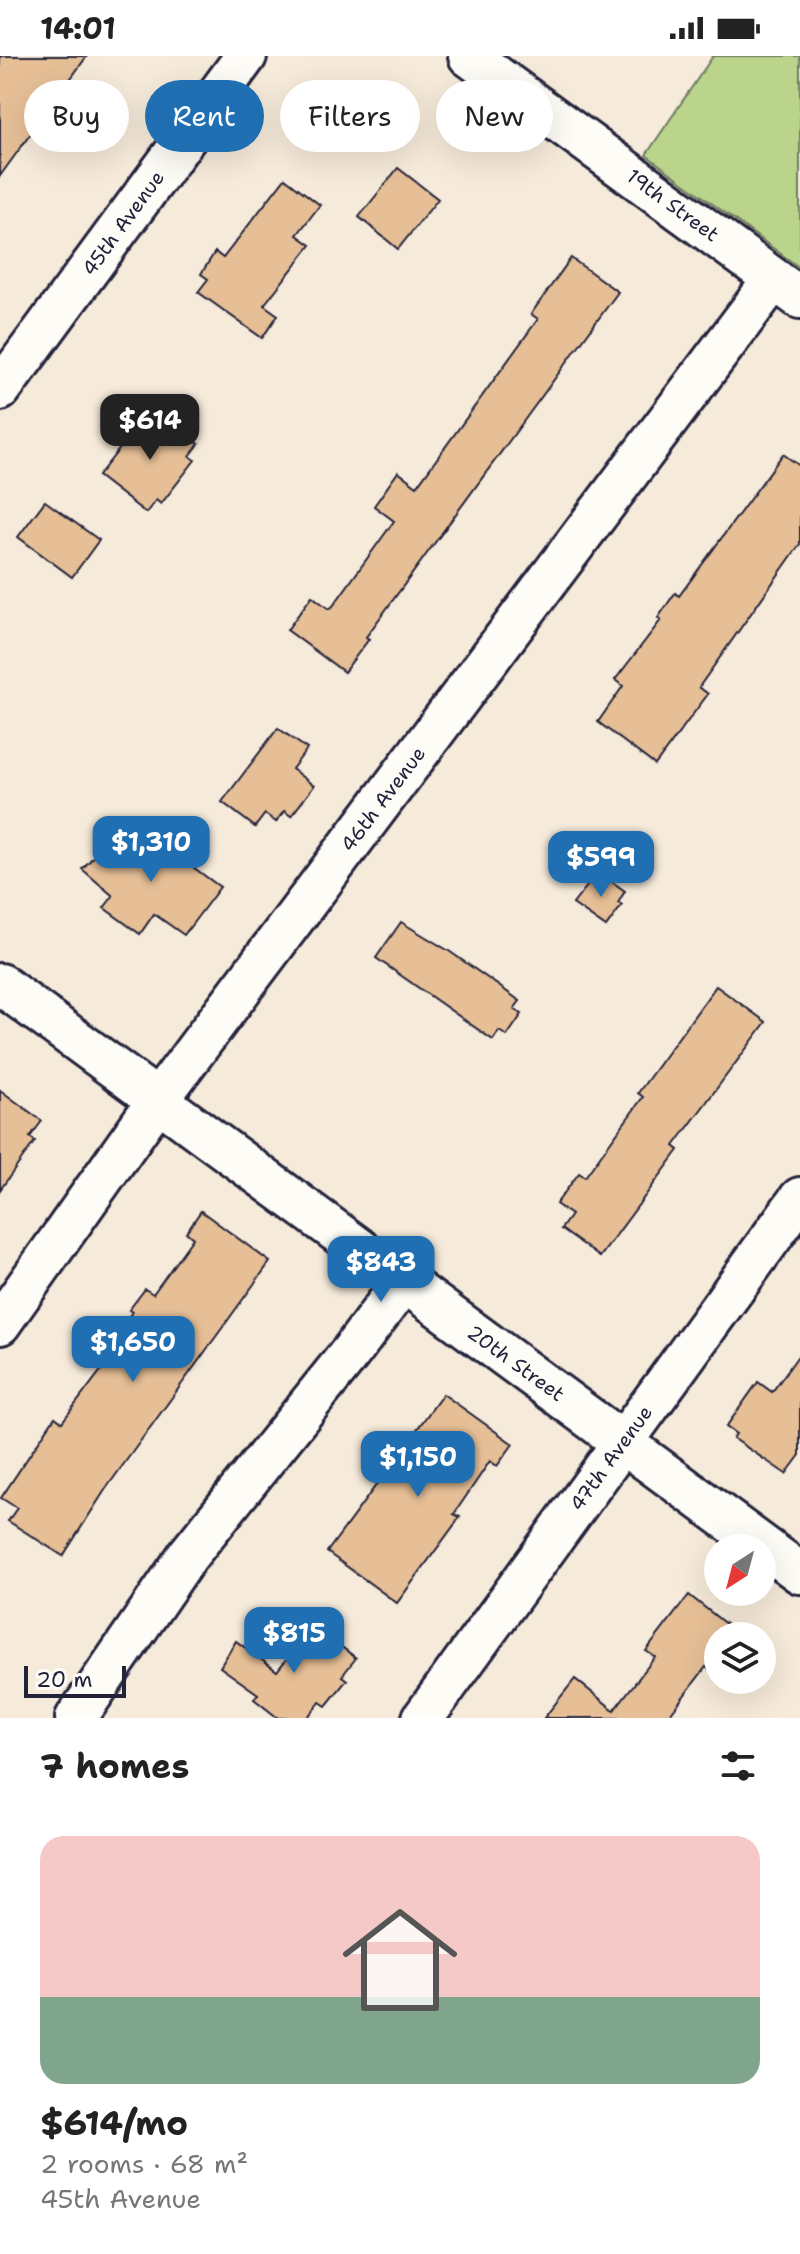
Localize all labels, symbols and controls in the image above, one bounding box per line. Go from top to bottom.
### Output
text: 14:01 [40,8,116,49]
chip: Buy [24,80,129,152]
chip: Rent [145,80,264,152]
chip: Filters [280,80,420,152]
chip: New [436,80,553,152]
street label: 19th Street [622,163,724,247]
street label: 45th Avenue [76,165,170,281]
pin: $614 [103,394,197,462]
text: $614 [118,402,182,437]
street label: 46th Avenue [335,741,431,857]
pin: $1,310 [86,816,216,884]
text: $1,310 [111,824,191,859]
pin: $599 [554,831,648,899]
text: $599 [566,839,636,874]
pin: $843 [334,1236,428,1304]
text: $843 [346,1244,417,1279]
pin: $1,650 [68,1316,198,1384]
street label: 20th Street [462,1319,570,1407]
text: $1,650 [90,1324,176,1359]
street label: 47th Avenue [564,1400,658,1516]
pin: $1,150 [353,1431,483,1499]
text: $1,150 [379,1439,457,1474]
north arrow [704,1534,776,1606]
map controls [704,1534,776,1694]
pin: $815 [247,1607,341,1675]
text: $815 [262,1615,326,1650]
button: layers [704,1622,776,1694]
scale bar [24,1662,126,1698]
text: 20 m [36,1665,93,1694]
text: 7 homes [40,1743,189,1789]
icon: filters [716,1744,760,1788]
icon: home [328,1888,472,2032]
text: $614/mo [40,2100,188,2146]
text: 2 rooms · 68 m² [40,2146,248,2181]
text: 45th Avenue [40,2181,201,2216]

